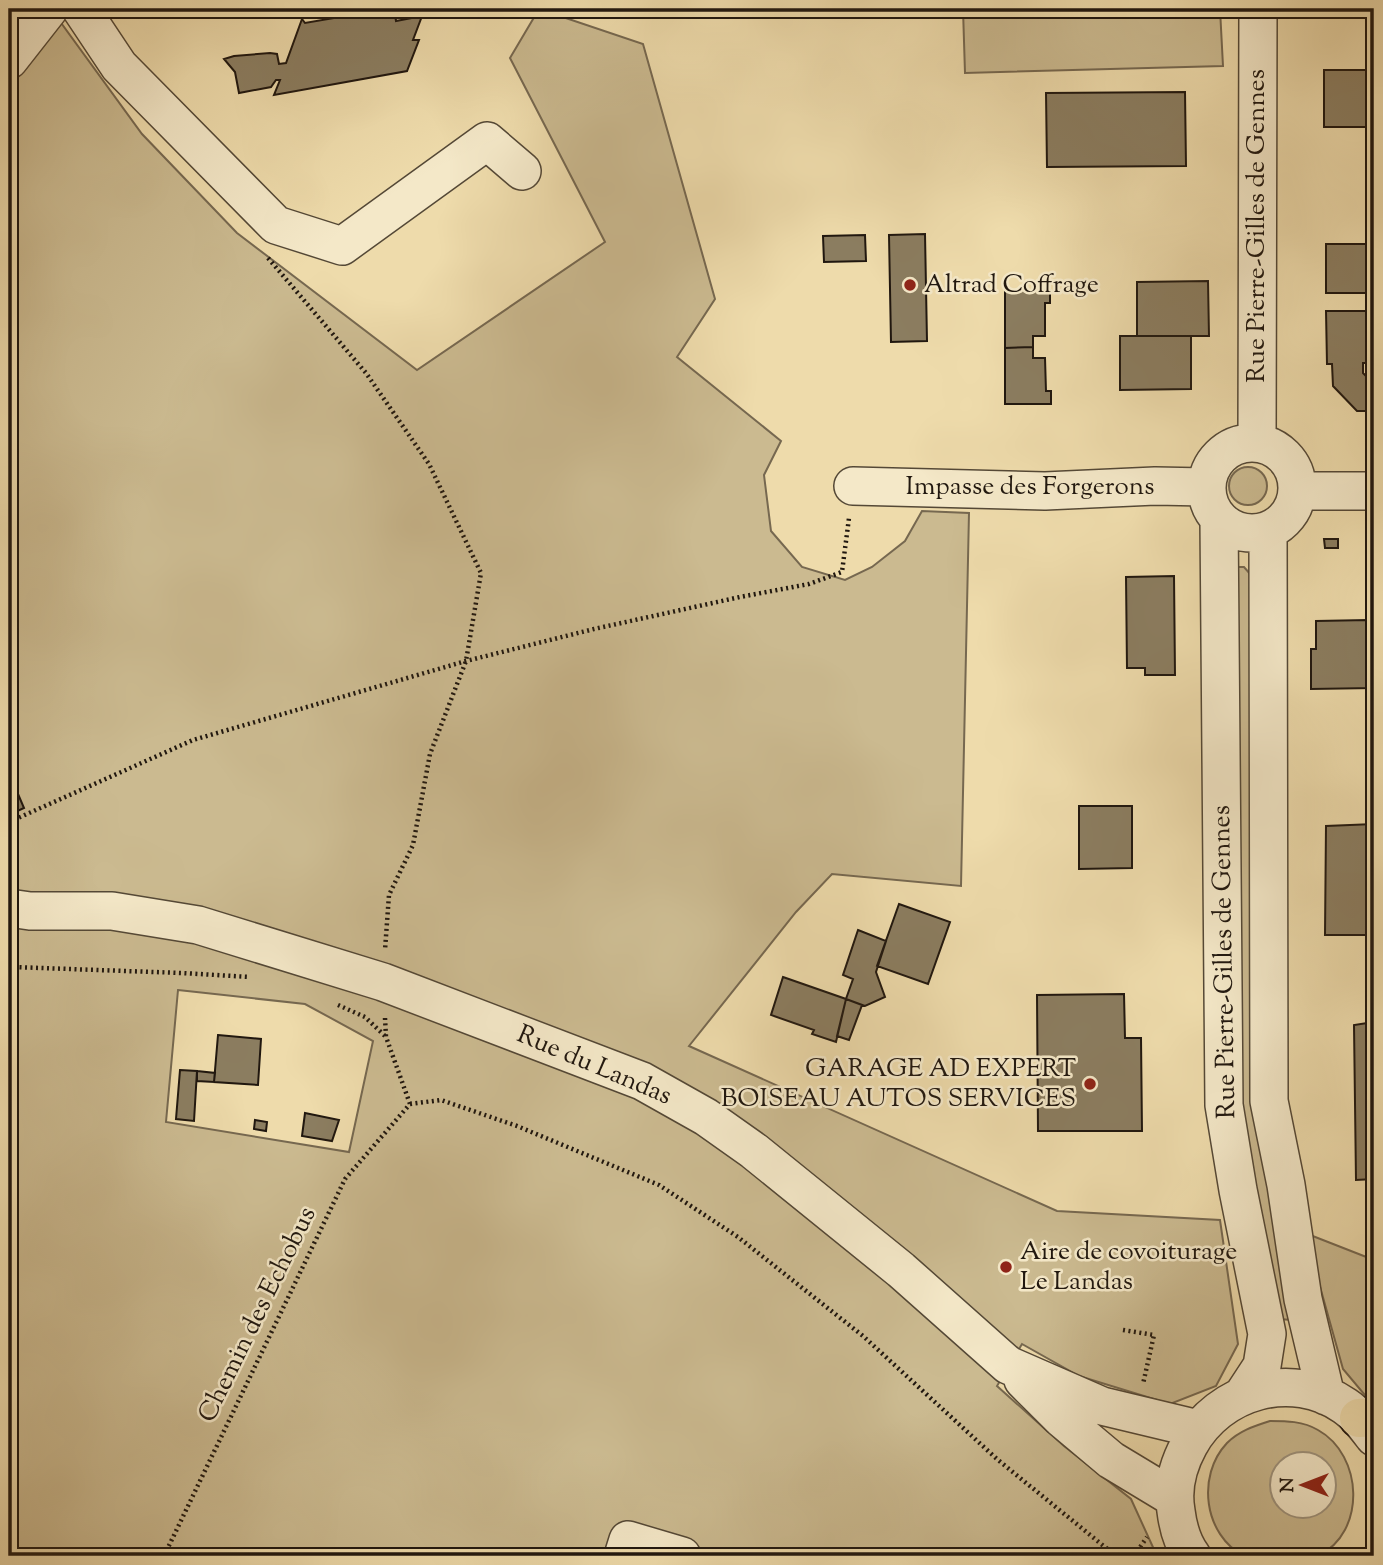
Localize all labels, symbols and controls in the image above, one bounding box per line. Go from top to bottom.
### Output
street label: Rue Pierre-Gilles de Gennes [1239,69,1276,383]
place label: Altrad Coffrage [924,267,1099,304]
marker: Altrad Coffrage [902,277,918,293]
street label: Impasse des Forgerons [906,469,1154,506]
street label: Rue Pierre-Gilles de Gennes [1204,805,1246,1119]
street label: Rue du Landas [511,1017,677,1115]
place label: GARAGE AD EXPERT BOISEAU AUTOS SERVICES [721,1051,1076,1118]
marker: GARAGE AD EXPERT BOISEAU AUTOS SERVICES [1082,1076,1098,1092]
street label: Chemin des Echobus [190,1201,326,1429]
place label: Aire de covoiturage Le Landas [1020,1234,1237,1301]
marker: Aire de covoiturage Le Landas [998,1259,1014,1275]
north arrow [1268,1450,1338,1520]
text: N [1275,1477,1302,1493]

